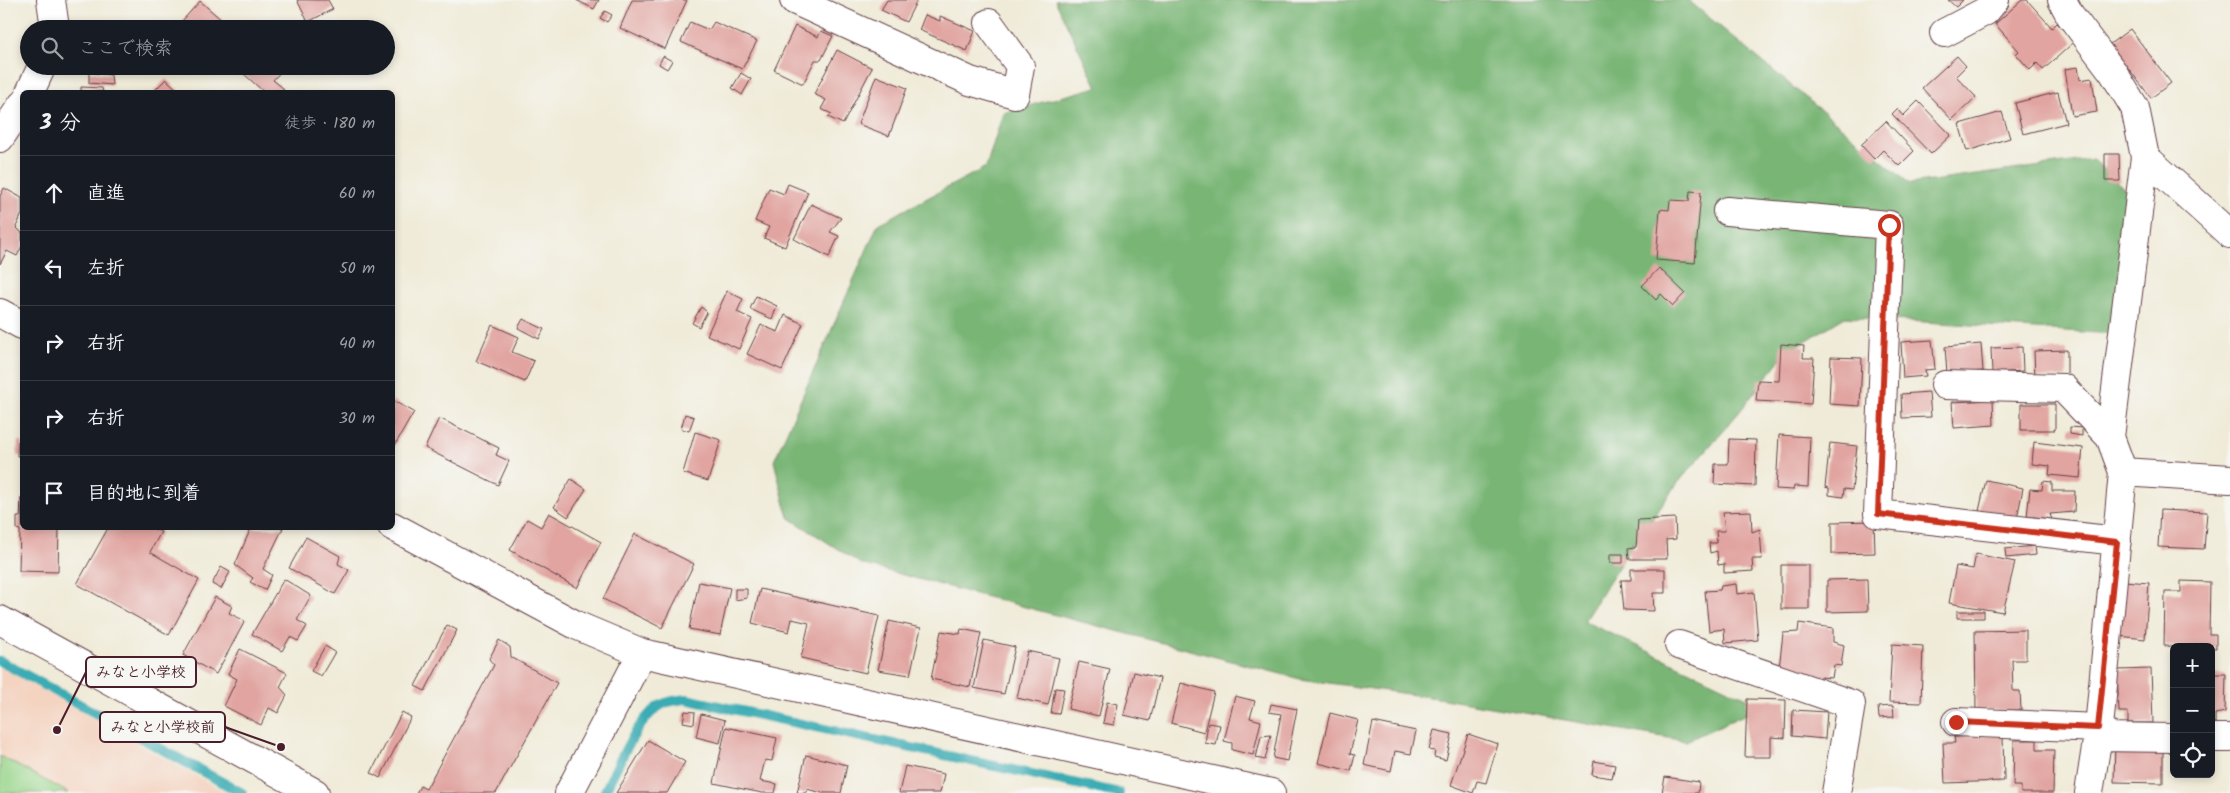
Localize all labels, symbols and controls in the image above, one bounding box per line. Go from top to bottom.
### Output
search box [20,20,395,75]
icon: search [38,34,66,62]
text: ここで検索 [78,34,173,64]
text: 3 分 [40,107,81,140]
text: 徒歩 · 180 m [285,111,375,136]
icon: ahead [40,179,68,207]
text: 直進 [87,179,125,209]
text: 60 m [339,181,375,206]
route start [1878,214,1901,237]
icon: left [40,254,68,282]
text: 左折 [87,254,125,284]
text: 50 m [339,256,375,281]
icon: right [40,329,68,357]
text: 右折 [87,329,125,359]
text: 40 m [339,331,375,356]
icon: right [40,404,68,432]
text: 右折 [87,404,125,434]
text: 30 m [339,406,375,431]
icon: arrive [40,479,68,507]
text: 目的地に到着 [87,479,201,509]
map controls [2170,643,2215,778]
button: + [2170,643,2215,688]
callout: みなと小学校 [86,657,196,687]
text: みなと小学校 [96,661,186,685]
button: − [2170,688,2215,733]
route end [1945,711,1968,734]
callout: みなと小学校前 [100,712,225,742]
text: みなと小学校前 [110,716,216,740]
button: locate [2170,733,2215,778]

